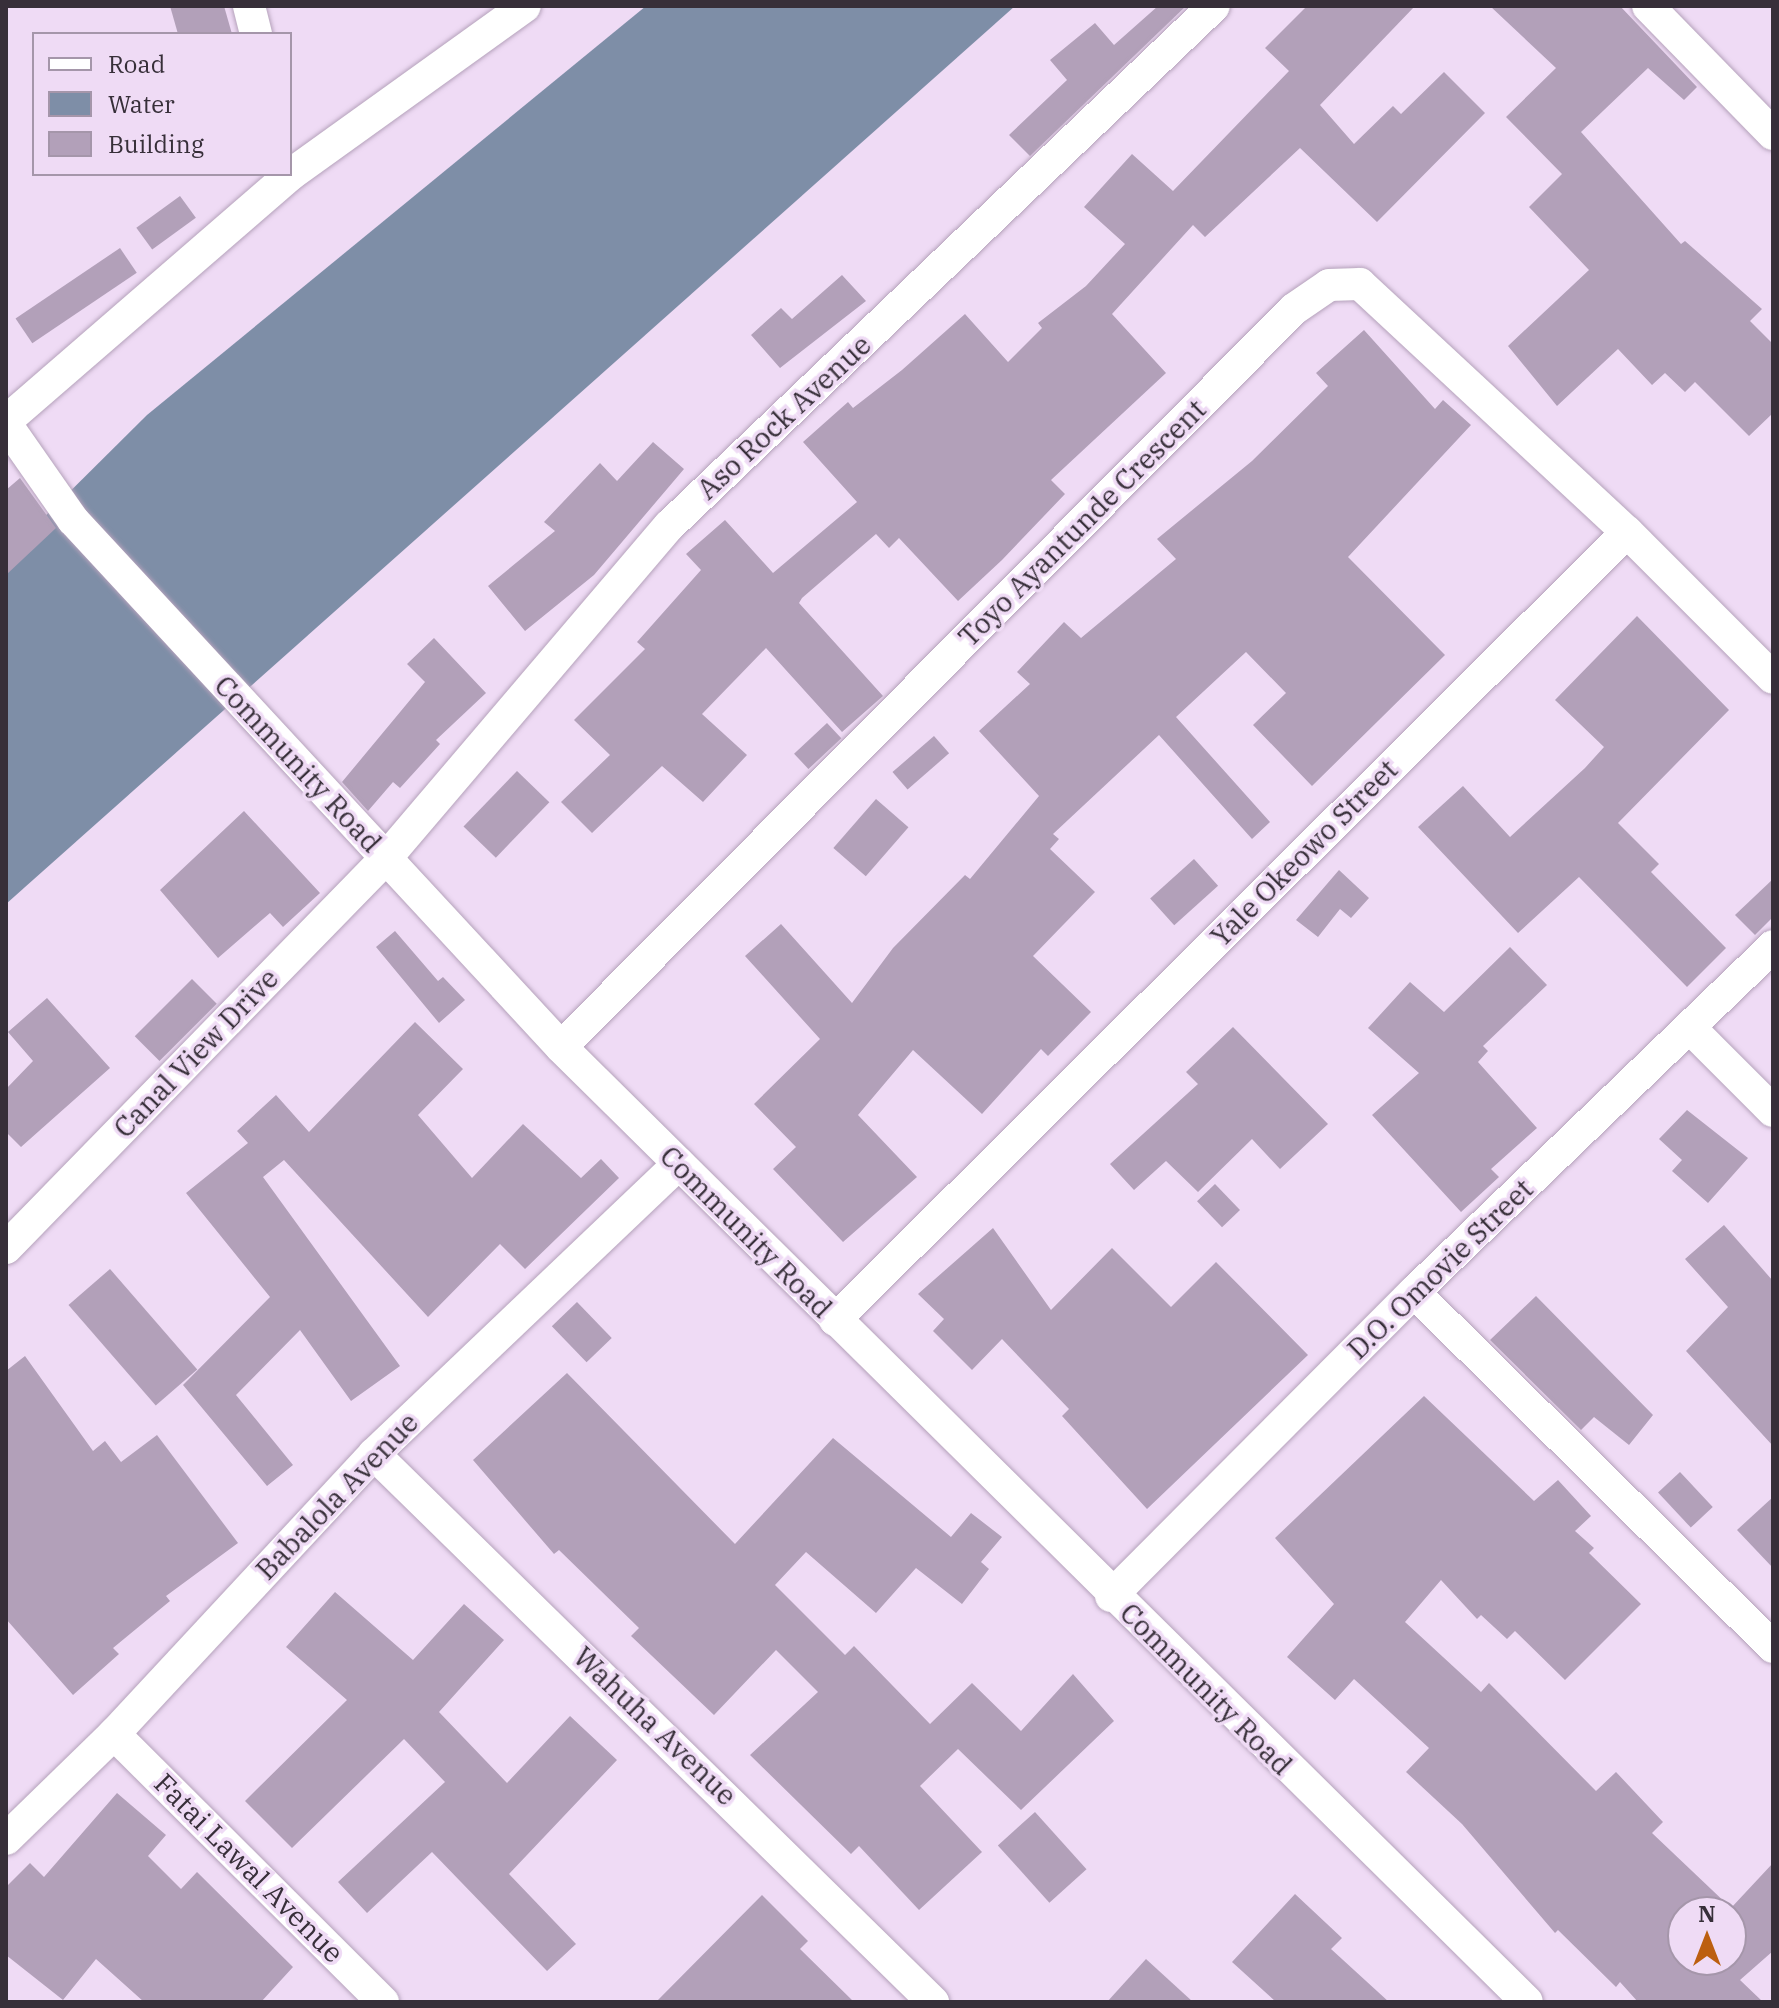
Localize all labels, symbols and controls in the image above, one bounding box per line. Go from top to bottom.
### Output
legend [32,32,292,176]
text: Road [108,48,165,80]
text: Water [108,88,175,120]
text: Building [108,128,204,160]
street label: Aso Rock Avenue [690,328,878,506]
street label: Toyo Ayantunde Crescent [951,392,1213,654]
street label: Community Road [208,669,388,859]
street label: Yale Okeowo Street [1204,753,1404,953]
street label: Canal View Drive [107,961,285,1145]
street label: Community Road [653,1139,839,1325]
street label: D.O. Omovie Street [1340,1172,1540,1366]
street label: Babalola Avenue [249,1406,425,1586]
street label: Community Road [1113,1596,1299,1782]
street label: Wahuha Avenue [567,1640,743,1812]
street label: Fatai Lawal Avenue [147,1766,351,1970]
north arrow [1667,1896,1747,1976]
text: N [1698,1899,1716,1928]

